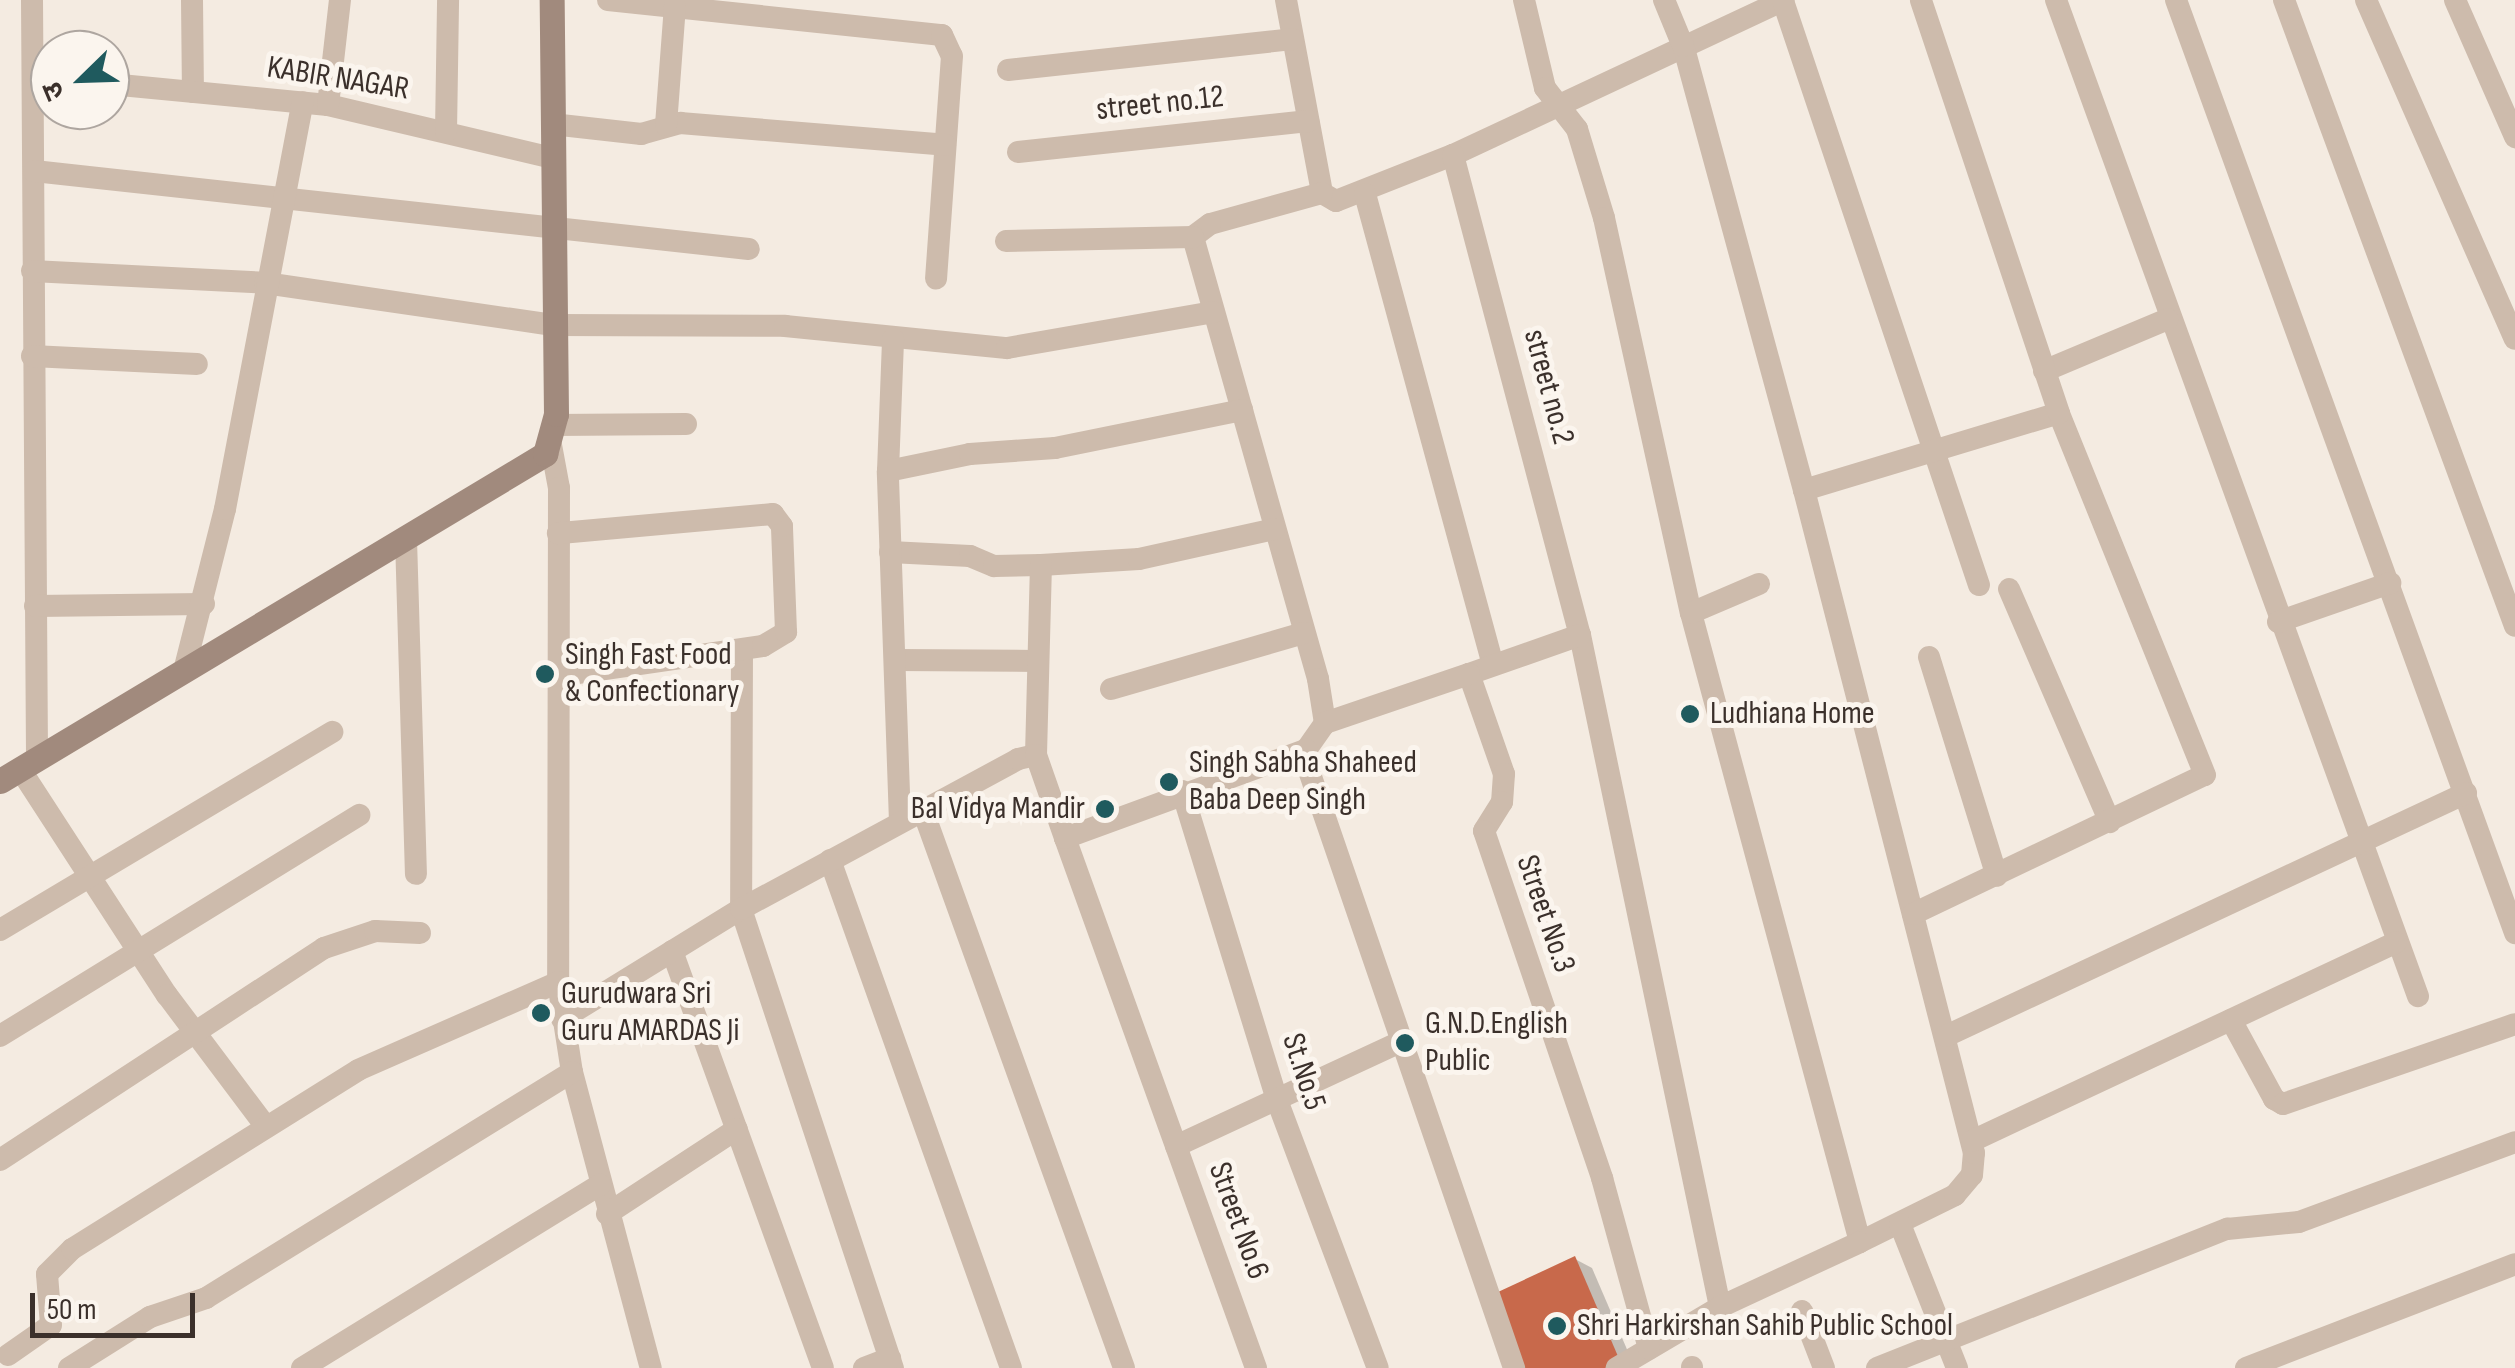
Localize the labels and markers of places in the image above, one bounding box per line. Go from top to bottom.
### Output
place label: Singh Fast Food & Confectionary [565,637,739,712]
marker: Singh Fast Food & Confectionary [534,663,556,685]
place label: Ludhiana Home [1710,695,1875,733]
marker: Ludhiana Home [1679,703,1701,725]
place label: Singh Sabha Shaheed Baba Deep Singh [1189,745,1417,820]
marker: Singh Sabha Shaheed Baba Deep Singh [1158,771,1180,793]
place label: Bal Vidya Mandir [911,790,1085,828]
marker: Bal Vidya Mandir [1094,798,1116,820]
place label: Gurudwara Sri Guru AMARDAS Ji [561,976,740,1051]
marker: Gurudwara Sri Guru AMARDAS Ji [530,1002,552,1024]
place label: G.N.D.English Public [1425,1006,1568,1081]
marker: G.N.D.English Public [1394,1032,1416,1054]
place label: Shri Harkirshan Sahib Public School [1577,1307,1953,1345]
marker: Shri Harkirshan Sahib Public School [1546,1315,1568,1337]

